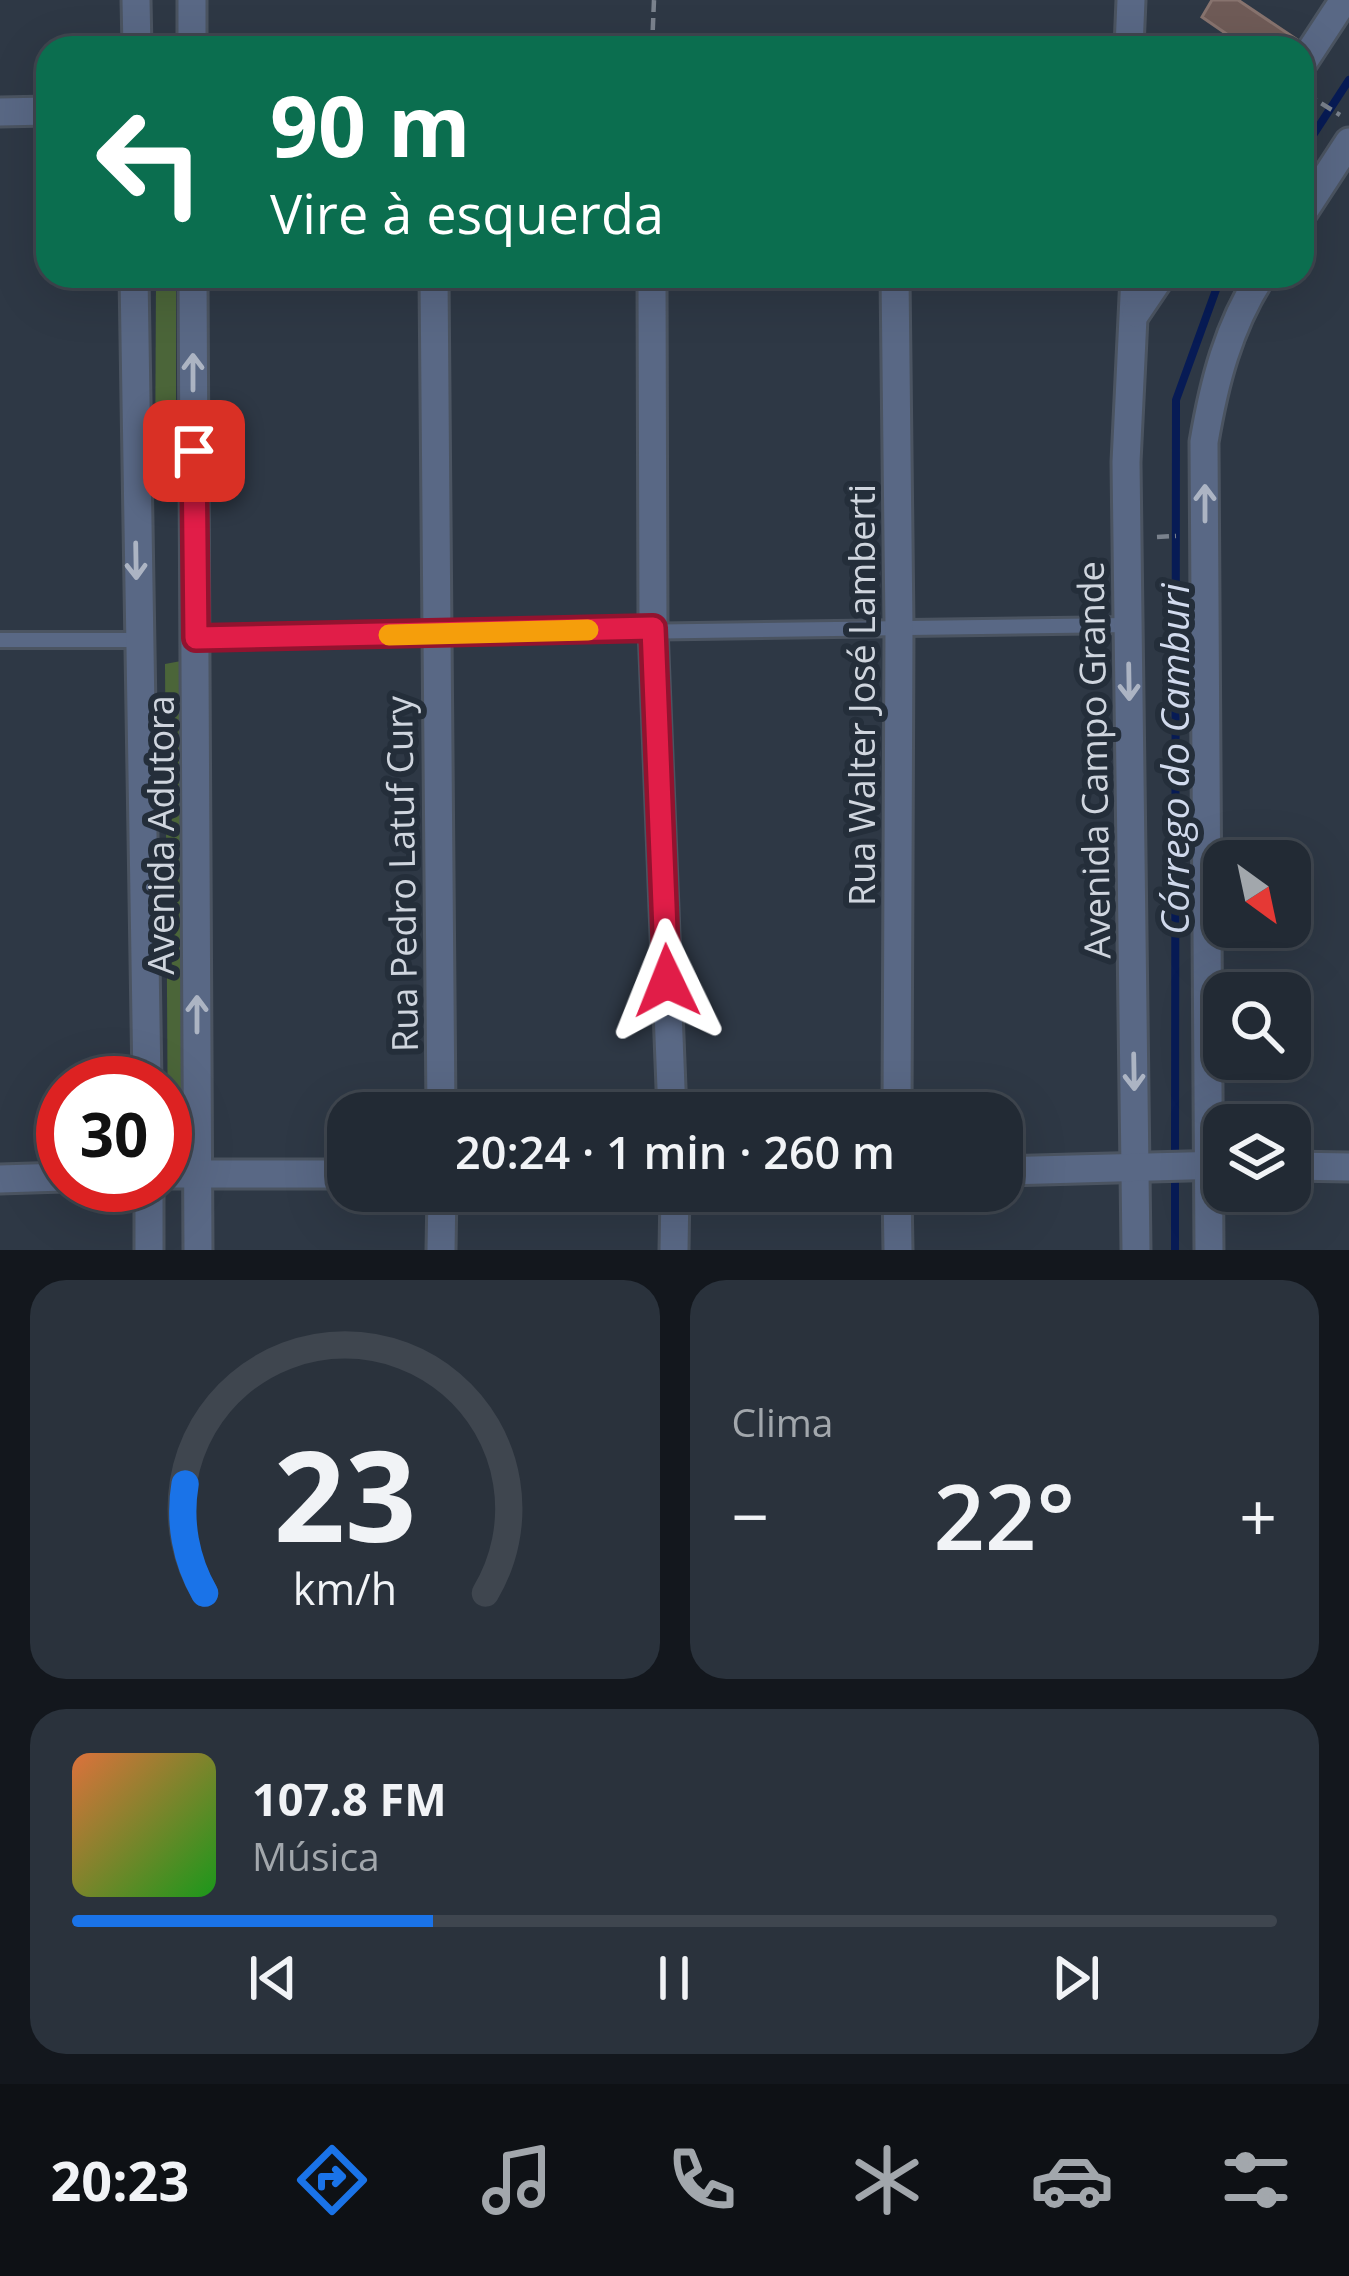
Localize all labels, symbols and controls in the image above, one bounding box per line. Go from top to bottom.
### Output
text: 90 m [270,67,470,182]
icon: left [72,84,228,240]
text: Vire à esquerda [270,176,664,250]
one-way arrow [182,353,205,392]
pin [143,400,245,502]
icon: arrive [161,418,227,484]
street label: Rua Walter José Lamberti [837,484,886,906]
one-way arrow [1194,484,1216,523]
one-way arrow [125,541,147,580]
street label: Avenida Campo Grande [1066,561,1121,959]
water label: Córrego do Camburi [1147,582,1200,935]
one-way arrow [1118,662,1140,701]
street label: Avenida Adutora [136,695,185,975]
street label: Rua Pedro Latuf Cury [374,695,429,1052]
north arrow [1203,840,1311,948]
map controls [1203,840,1311,1212]
position arrow [604,918,730,1044]
button: search [1203,972,1311,1080]
one-way arrow [186,995,208,1034]
one-way arrow [1122,1052,1145,1091]
speed limit sign: 30 [36,1056,192,1212]
button: layers [1203,1104,1311,1212]
text: 20:24 · 1 min · 260 m [455,1121,895,1182]
text: Clima [732,1395,834,1448]
text: 23 [273,1409,416,1579]
text: 22° [934,1454,1075,1576]
text: − [732,1470,769,1560]
text: + [1239,1470,1277,1560]
text: km/h [293,1558,397,1617]
text: 107.8 FM [252,1768,447,1829]
text: Música [252,1829,380,1882]
icon: previous [240,1945,306,2011]
icon: pause [641,1945,707,2011]
icon: next [1043,1945,1109,2011]
icon: directions [290,2138,374,2222]
icon: music [475,2138,559,2222]
icon: phone [660,2138,744,2222]
icon: climate [845,2138,929,2222]
icon: car [1030,2138,1114,2222]
icon: filters [1214,2138,1298,2222]
text: 20:23 [50,2143,189,2217]

